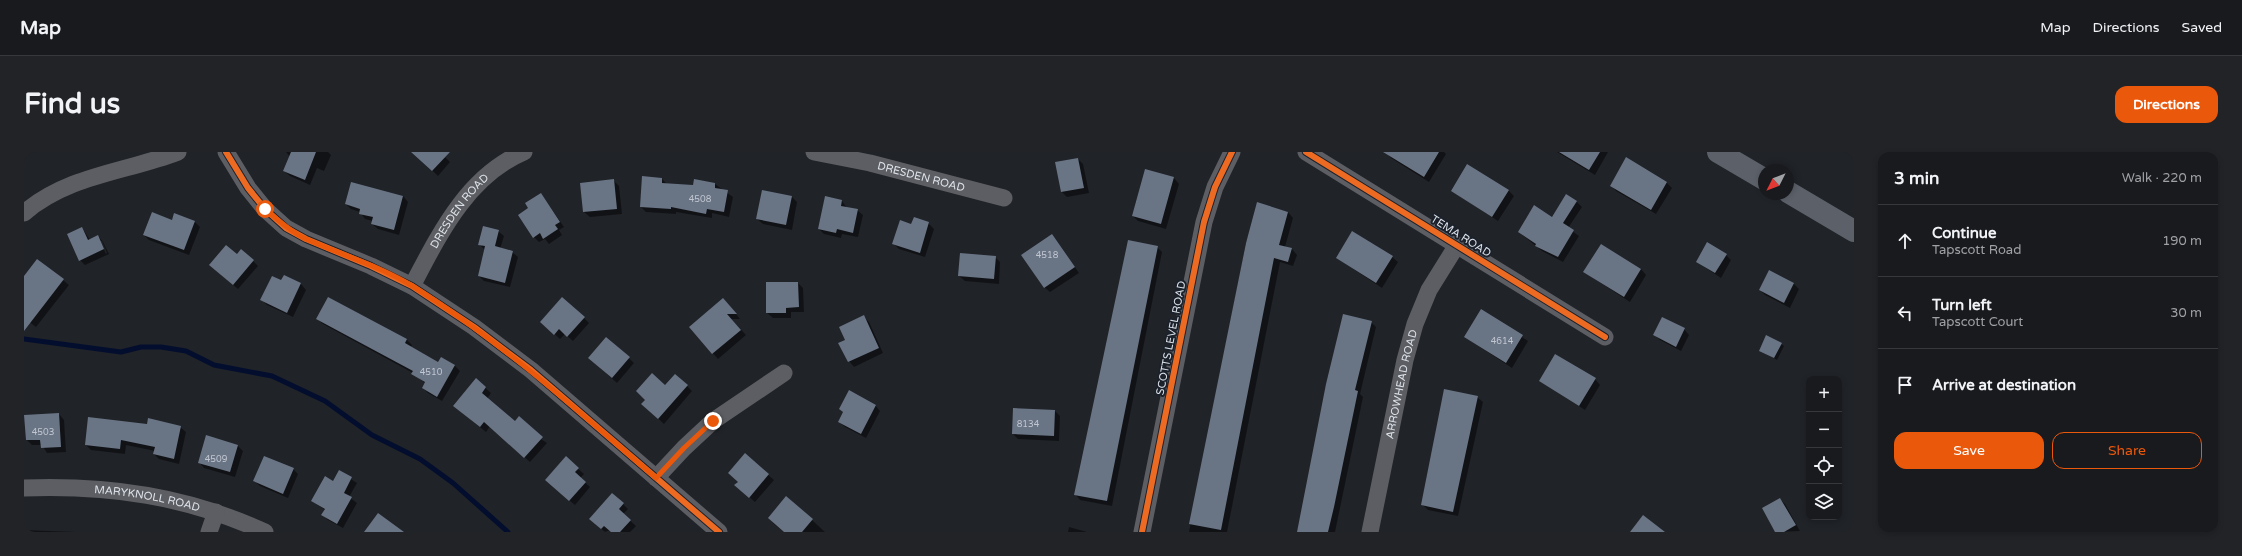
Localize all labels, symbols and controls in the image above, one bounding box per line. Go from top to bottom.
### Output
text: Map [20,17,61,39]
text: Map [2040,19,2071,36]
text: Directions [2093,19,2160,36]
text: Saved [2182,19,2222,36]
button: Directions [2115,86,2218,123]
text: Find us [24,87,120,121]
street label: DRESDEN ROAD [876,159,966,194]
north arrow [1758,164,1794,200]
text: 3 min [1894,168,1939,189]
text: Walk · 220 m [2122,170,2202,186]
street label: DRESDEN ROAD [427,171,491,250]
house number: 4508 [689,194,712,205]
route start [256,200,274,218]
street label: TEMA ROAD [1429,212,1493,260]
text: Continue [1932,224,1996,242]
icon: ahead [1894,230,1916,252]
text: 190 m [2162,233,2202,249]
text: Tapscott Road [1932,242,2021,258]
house number: 4518 [1036,250,1059,261]
street label: SCOTTS LEVEL ROAD [1154,280,1188,396]
text: Turn left [1932,296,1992,314]
icon: left [1894,302,1916,324]
text: 30 m [2170,305,2202,321]
text: Tapscott Court [1932,314,2023,330]
street label: ARROWHEAD ROAD [1383,328,1420,440]
house number: 4614 [1491,336,1514,347]
house number: 4510 [420,367,443,378]
icon: arrive [1894,374,1916,396]
map controls [1806,376,1842,520]
button: + [1806,376,1842,412]
text: Arrive at destination [1932,376,2076,394]
route end [704,412,722,430]
button: − [1806,412,1842,448]
house number: 8134 [1017,419,1040,430]
house number: 4503 [32,427,54,438]
button: Save [1894,432,2044,469]
button: Share [2052,432,2202,469]
button: locate [1806,448,1842,484]
house number: 4509 [205,454,228,465]
street label: MARYKNOLL ROAD [94,483,202,514]
button: layers [1806,484,1842,520]

